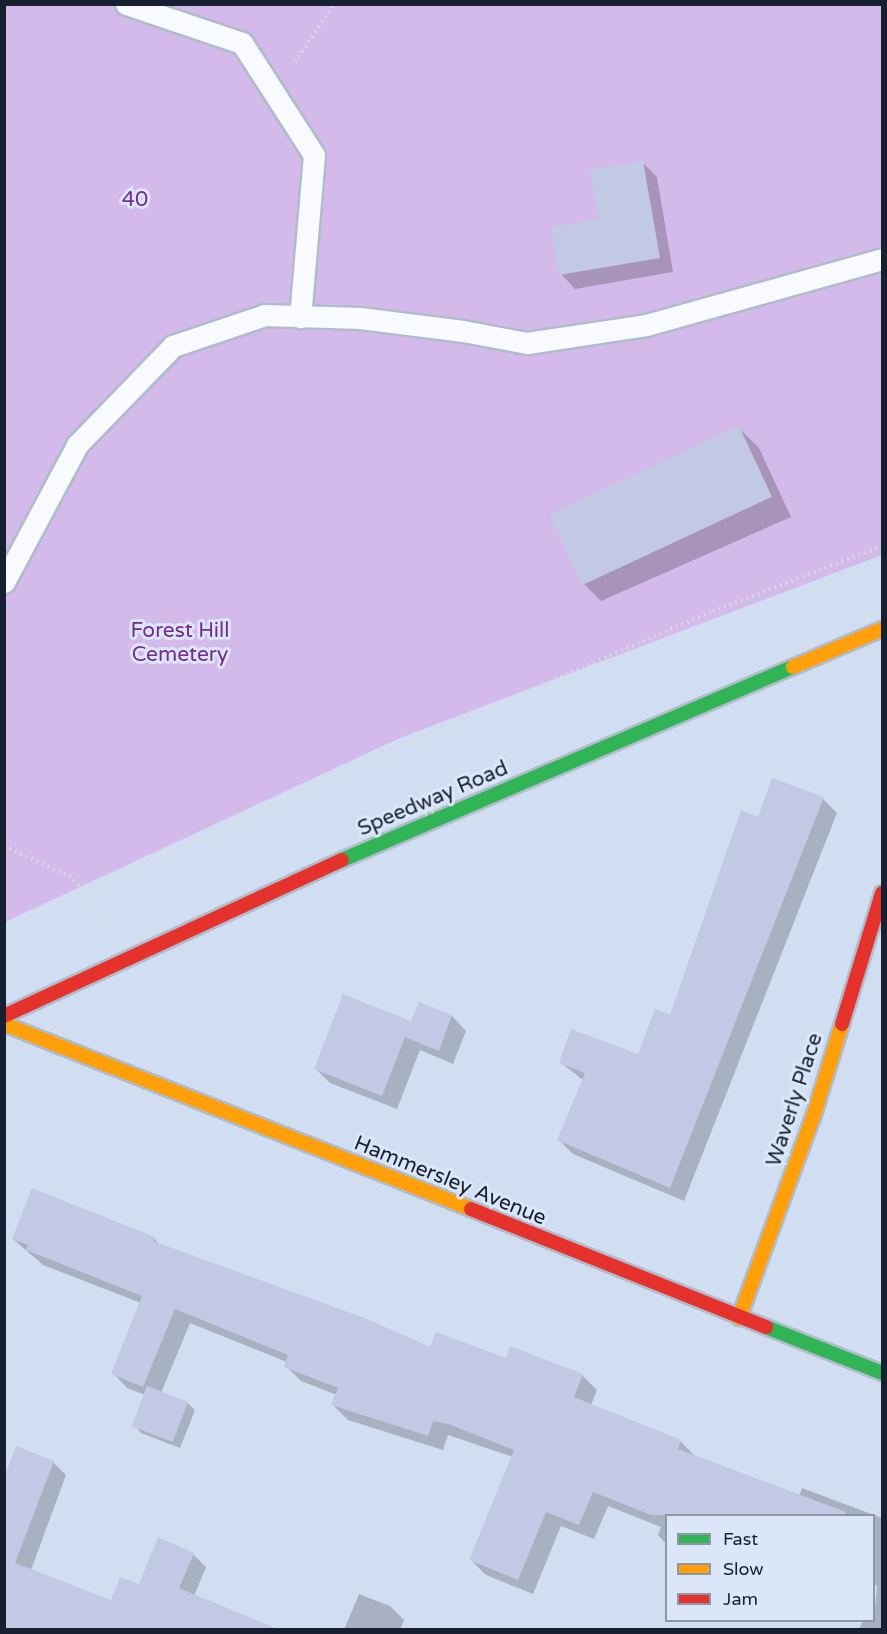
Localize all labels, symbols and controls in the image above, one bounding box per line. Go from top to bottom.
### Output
park label: 40 [122,187,148,213]
park label: Forest Hill Cemetery [130,618,230,668]
street label: Speedway Road [354,756,512,842]
street label: Waverly Place [762,1030,828,1170]
street label: Hammersley Avenue [350,1131,550,1231]
legend [665,1514,875,1622]
text: Fast [723,1528,758,1550]
text: Slow [723,1558,764,1580]
text: Jam [723,1588,758,1610]

